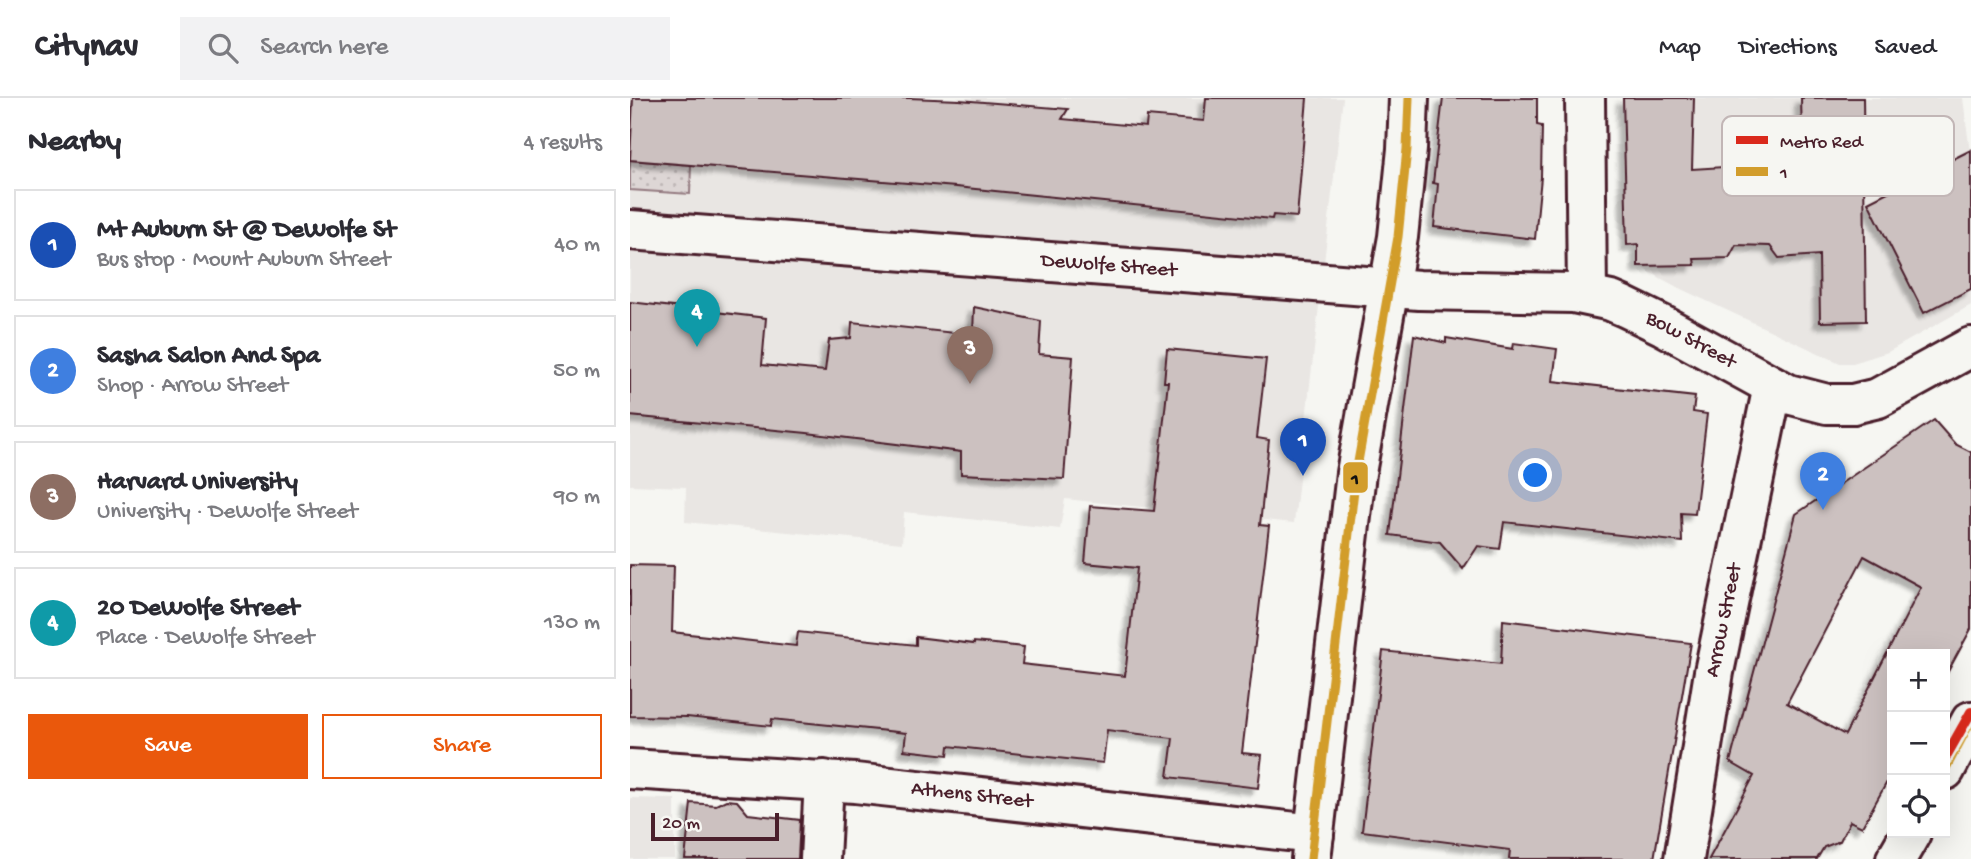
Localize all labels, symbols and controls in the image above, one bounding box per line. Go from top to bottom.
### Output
search box [180,17,670,80]
text: Citynav [35,29,138,67]
icon: search [204,29,242,67]
text: Search here [260,33,388,64]
text: Map [1659,34,1701,63]
text: Directions [1739,34,1837,63]
text: Saved [1875,34,1936,63]
legend [1722,116,1954,196]
text: Nearby [28,126,121,161]
text: 4 results [523,130,602,157]
text: Metro Red [1780,132,1865,155]
text: 1 [1779,163,1788,186]
text: Mt Auburn St @ DeWolfe St [97,216,396,247]
text: 1 [48,232,58,259]
text: 40 m [554,232,600,259]
text: Bus stop · Mount Auburn Street [97,247,390,274]
street label: DeWolfe Street [1038,249,1180,284]
pin: 4 [674,289,720,347]
street label: Bow Street [1640,306,1742,376]
pin: 3 [947,326,993,384]
text: Sasha Salon And Spa [97,342,320,373]
text: 2 [47,358,59,385]
text: 50 m [553,358,600,385]
text: Shop · Arrow Street [97,373,288,400]
pin: 1 [1280,418,1326,476]
pin: 2 [1800,452,1846,510]
your location [1518,458,1552,492]
line badge: 1 [1342,461,1369,494]
text: Harvard University [97,468,298,499]
text: 1 [1350,469,1359,492]
text: 3 [47,484,59,511]
text: 90 m [554,484,600,511]
text: University · DeWolfe Street [97,499,358,526]
street label: Arrow Street [1701,559,1749,680]
text: 20 DeWolfe Street [97,594,299,625]
text: 4 [48,610,58,637]
text: 130 m [544,610,600,637]
text: Place · DeWolfe Street [97,625,314,652]
map controls [1887,649,1950,838]
button: + [1887,649,1950,712]
button: − [1887,712,1950,775]
button: Save [28,714,308,779]
button: Share [322,714,602,779]
button: locate [1887,775,1950,838]
street label: Athens Street [910,777,1036,815]
scale bar [651,810,779,842]
text: 20 m [662,813,700,836]

